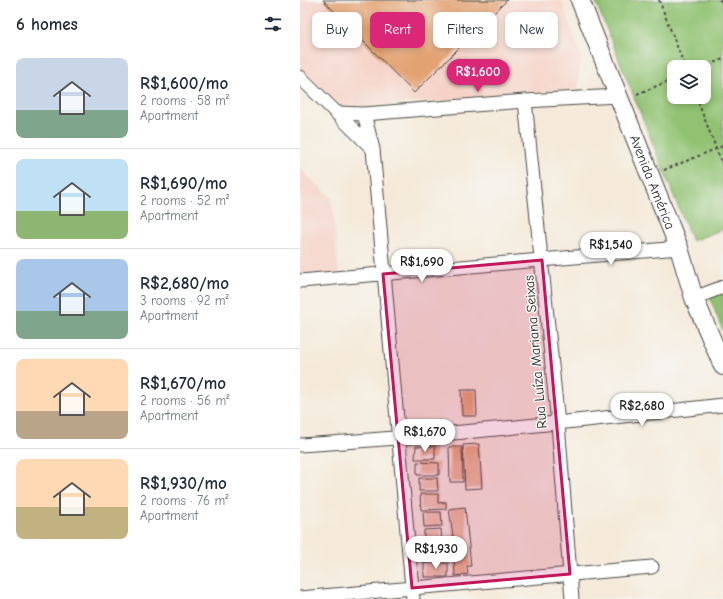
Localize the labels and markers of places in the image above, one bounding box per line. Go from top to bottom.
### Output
pin: R$1,600 [441,59,515,93]
pin: R$1,540 [574,232,648,266]
pin: R$1,690 [385,249,459,283]
pin: R$2,680 [605,393,679,427]
pin: R$1,670 [388,419,462,453]
pin: R$1,930 [399,536,473,570]

